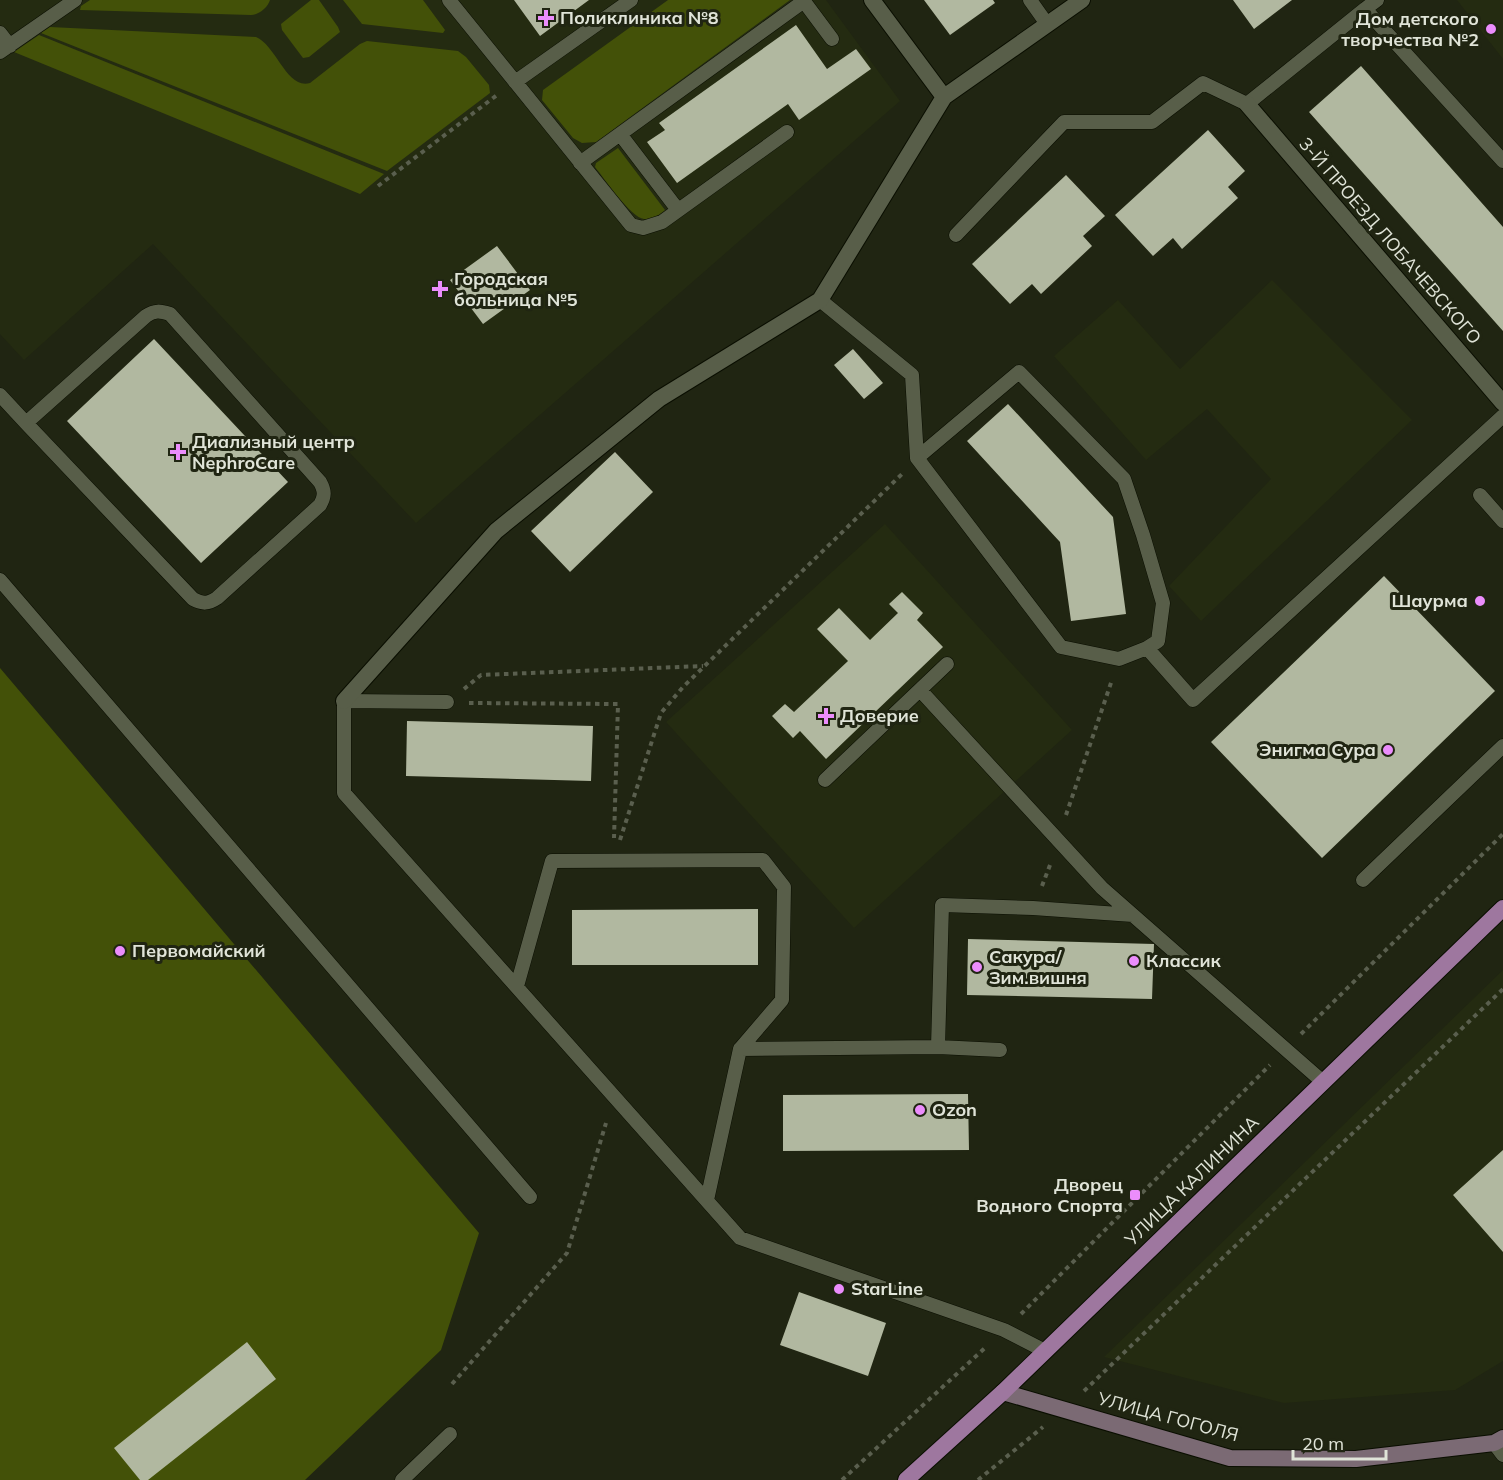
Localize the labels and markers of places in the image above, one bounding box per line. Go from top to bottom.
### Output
place label: Поликлиника №8 [560,6,719,29]
place label: Дом детского творчества №2 [1341,7,1479,51]
marker: Поликлиника №8 [537,9,555,27]
marker: Дом детского творчества №2 [1484,22,1498,36]
place label: Городская больница №5 [454,267,578,311]
marker: Городская больница №5 [431,280,449,298]
place label: Диализный центр NephroCare [192,430,355,474]
marker: Диализный центр NephroCare [169,443,187,461]
place label: Шаурма [1391,589,1468,612]
marker: Шаурма [1473,594,1487,608]
place label: Доверие [840,704,919,727]
marker: Доверие [817,707,835,725]
place label: Энигма Сура [1259,738,1376,761]
marker: Энигма Сура [1381,743,1395,757]
place label: Первомайский [132,939,266,962]
marker: Первомайский [113,944,127,958]
place label: Сакура/ Зим.вишня [989,945,1087,989]
place label: Классик [1146,949,1222,972]
marker: Классик [1127,954,1141,968]
marker: Сакура/ Зим.вишня [970,960,984,974]
place label: Ozon [932,1098,977,1121]
marker: Ozon [913,1103,927,1117]
place label: Дворец Водного Спорта [976,1173,1124,1217]
marker: Дворец Водного Спорта [1128,1188,1142,1202]
place label: StarLine [851,1277,923,1300]
marker: StarLine [832,1282,846,1296]

